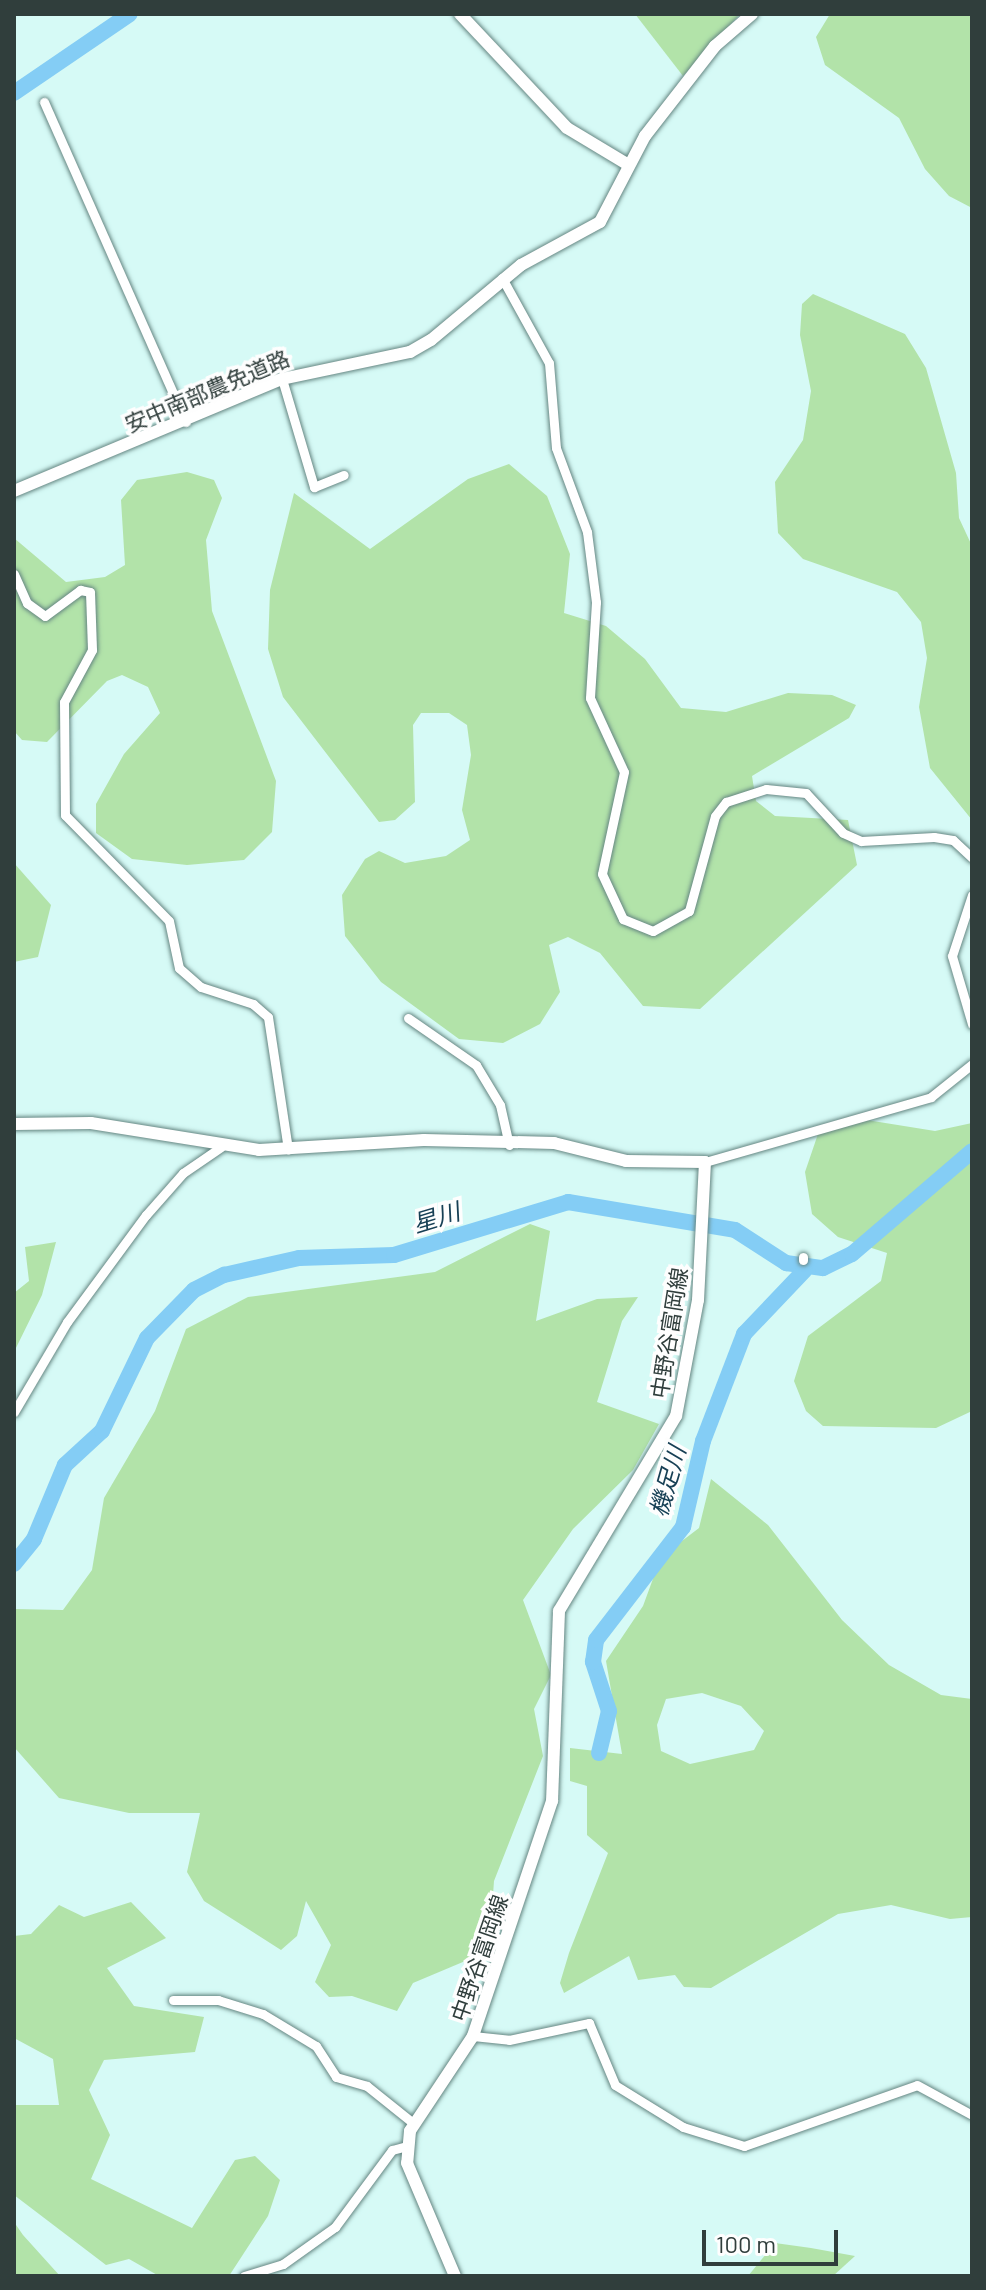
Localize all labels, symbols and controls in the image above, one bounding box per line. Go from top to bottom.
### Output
street label: 安中南部農免道路 [121,344,293,438]
water label: 星川 [409,1196,463,1238]
street label: 中野谷富岡線 [646,1266,692,1400]
water label: 機足川 [643,1442,691,1520]
street label: 中野谷富岡線 [445,1891,513,2025]
scale bar [706,2214,842,2264]
text: 100 m [716,2229,776,2258]

